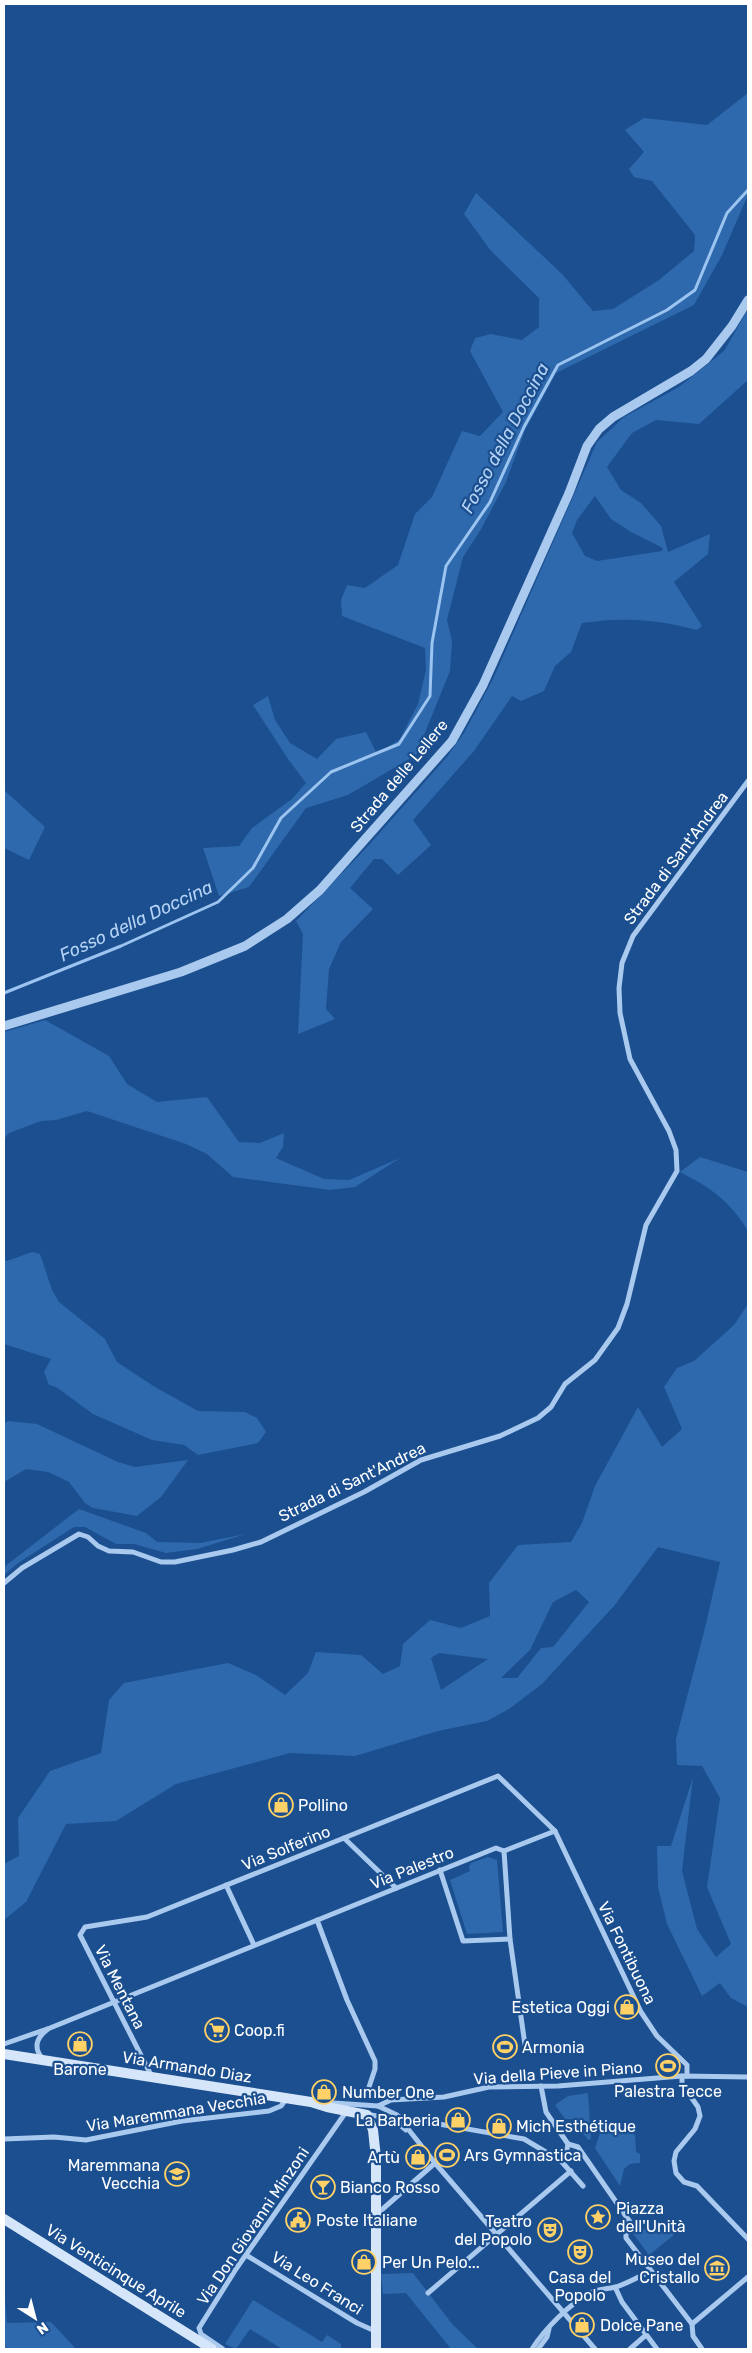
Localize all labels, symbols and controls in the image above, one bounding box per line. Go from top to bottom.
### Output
water label: Fosso della Doccina [456,359,554,517]
street label: Strada delle Lellere [346,716,452,836]
street label: Strada di Sant'Andrea [620,788,732,928]
water label: Fosso della Doccina [56,876,217,966]
street label: Strada di Sant'Andrea [275,1438,429,1526]
shop icon: Pollino [268,1792,294,1818]
place label: Pollino [298,1796,348,1815]
street label: Via Solferino [239,1822,333,1874]
street label: Via Palestro [367,1843,457,1893]
street label: Via Fontibuona [594,1899,660,2007]
street label: Via Mentana [91,1942,149,2032]
shop icon: Estetica Oggi [614,1994,640,2020]
place label: Estetica Oggi [511,1998,610,2017]
supermarket icon: Coop.fi [204,2017,230,2043]
place label: Coop.fi [234,2021,285,2040]
shop icon: Barone [67,2031,93,2057]
sports icon: Armonia [492,2034,518,2060]
place label: Armonia [522,2038,585,2057]
street label: Via Armando Diaz [121,2047,253,2087]
sports icon: Palestra Tecce [655,2053,681,2079]
street label: Via della Pieve in Piano [473,2058,643,2088]
place label: Barone [53,2060,107,2079]
shop icon: Number One [311,2079,337,2105]
place label: Palestra Tecce [614,2082,722,2101]
place label: Number One [342,2083,435,2102]
street label: Via Maremmana Vecchia [85,2088,267,2136]
shop icon: La Barberia [445,2107,471,2133]
place label: La Barberia [355,2111,440,2130]
shop icon: Mich Esthétique [486,2113,512,2139]
place label: Mich Esthétique [516,2117,636,2136]
sports icon: Ars Gymnastica [434,2142,460,2168]
street label: Via Don Giovanni Minzoni [193,2144,313,2308]
shop icon: Artù [405,2144,431,2170]
place label: Ars Gymnastica [464,2146,581,2165]
place label: Artù [367,2148,400,2167]
place label: Maremmana Vecchia [68,2156,160,2193]
school or university icon: Maremmana Vecchia [164,2161,190,2187]
bar icon: Bianco Rosso [310,2174,336,2200]
place label: Bianco Rosso [340,2178,440,2197]
place label: Piazza dell'Unità [616,2199,686,2236]
place icon: Piazza dell'Unità [585,2204,611,2230]
public building icon: Poste Italiane [285,2207,311,2233]
place label: Poste Italiane [316,2211,417,2230]
place label: Teatro del Popolo [455,2212,532,2249]
theatre icon: Teatro del Popolo [537,2217,563,2243]
street label: Via Venticinque Aprile [42,2220,190,2322]
theatre icon: Casa del Popolo [567,2239,593,2265]
street label: Via Leo Franci [268,2247,366,2319]
shop icon: Per Un Pelo... [351,2249,377,2275]
place label: Museo del Cristallo [625,2250,700,2287]
place label: Per Un Pelo... [382,2253,480,2272]
museum icon: Museo del Cristallo [704,2255,730,2281]
place label: Casa del Popolo [549,2268,611,2305]
north arrow [10,2293,60,2343]
shop icon: Dolce Pane [569,2312,595,2338]
place label: Dolce Pane [600,2316,683,2335]
text: N [33,2318,51,2338]

